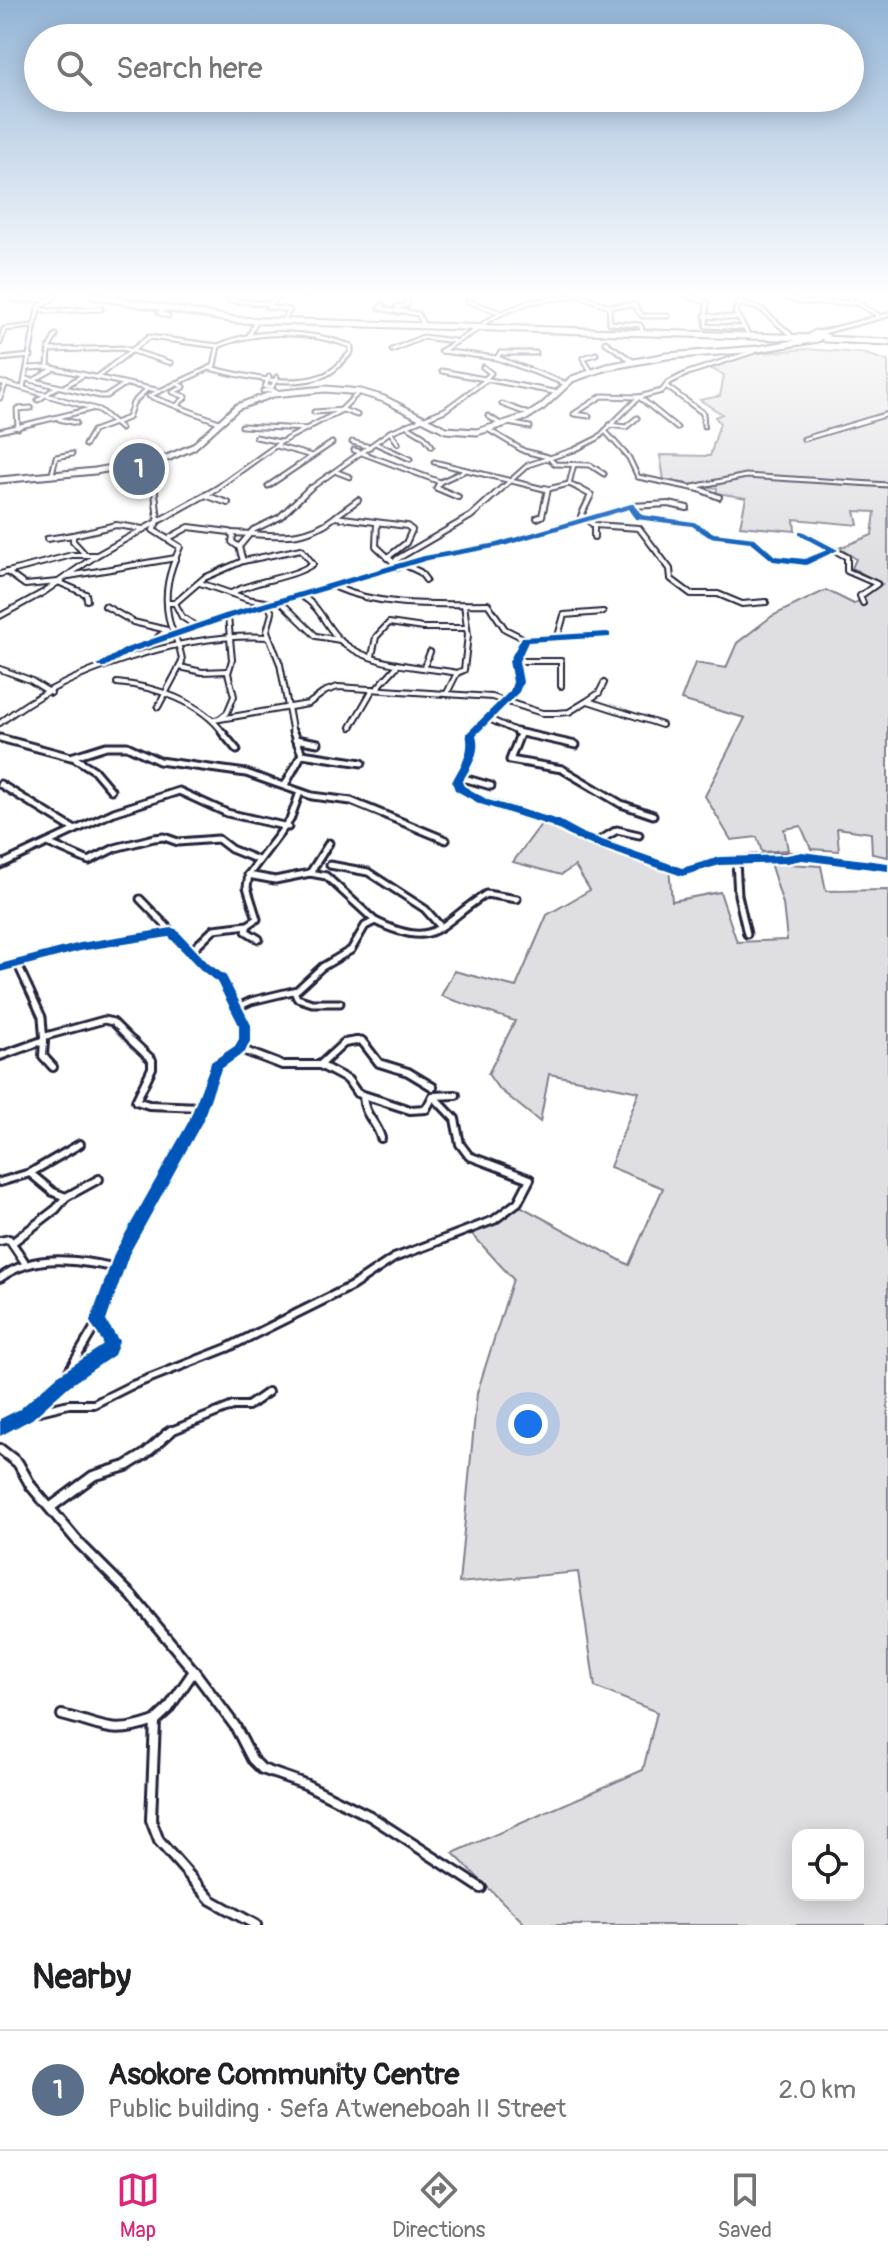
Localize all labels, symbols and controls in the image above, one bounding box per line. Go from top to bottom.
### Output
search box [24,24,864,112]
icon: search [52,46,96,90]
text: Search here [116,50,263,87]
pin: 1 [113,439,165,499]
your location [508,1404,548,1444]
map controls [792,1829,864,1901]
button: locate [792,1829,864,1901]
text: Nearby [32,1956,131,1999]
text: Asokore Community Centre [108,2056,459,2093]
text: 1 [53,2074,63,2106]
text: 2.0 km [778,2074,856,2106]
text: Public building · Sefa Atweneboah II Street [108,2093,567,2125]
tab: Map [116,2168,160,2244]
tab: Directions [392,2168,485,2244]
tab: Saved [717,2168,772,2244]

